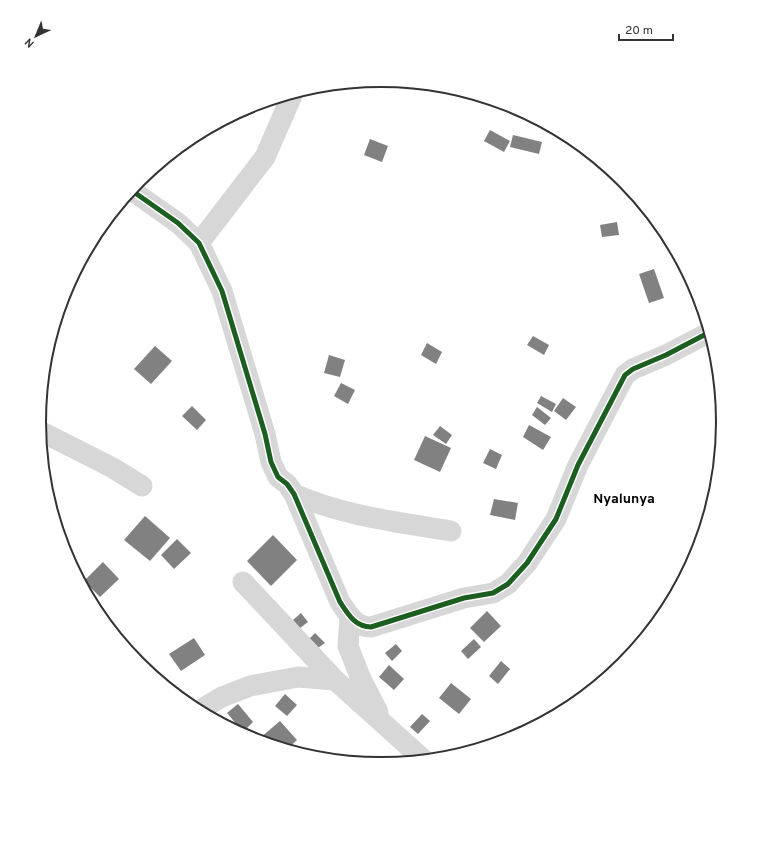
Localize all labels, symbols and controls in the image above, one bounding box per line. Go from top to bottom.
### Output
north arrow [16,16,56,56]
scale bar [619,16,673,42]
text: 20 m [625,23,653,39]
text: N [22,35,37,50]
district label: Nyalunya [593,491,655,508]

